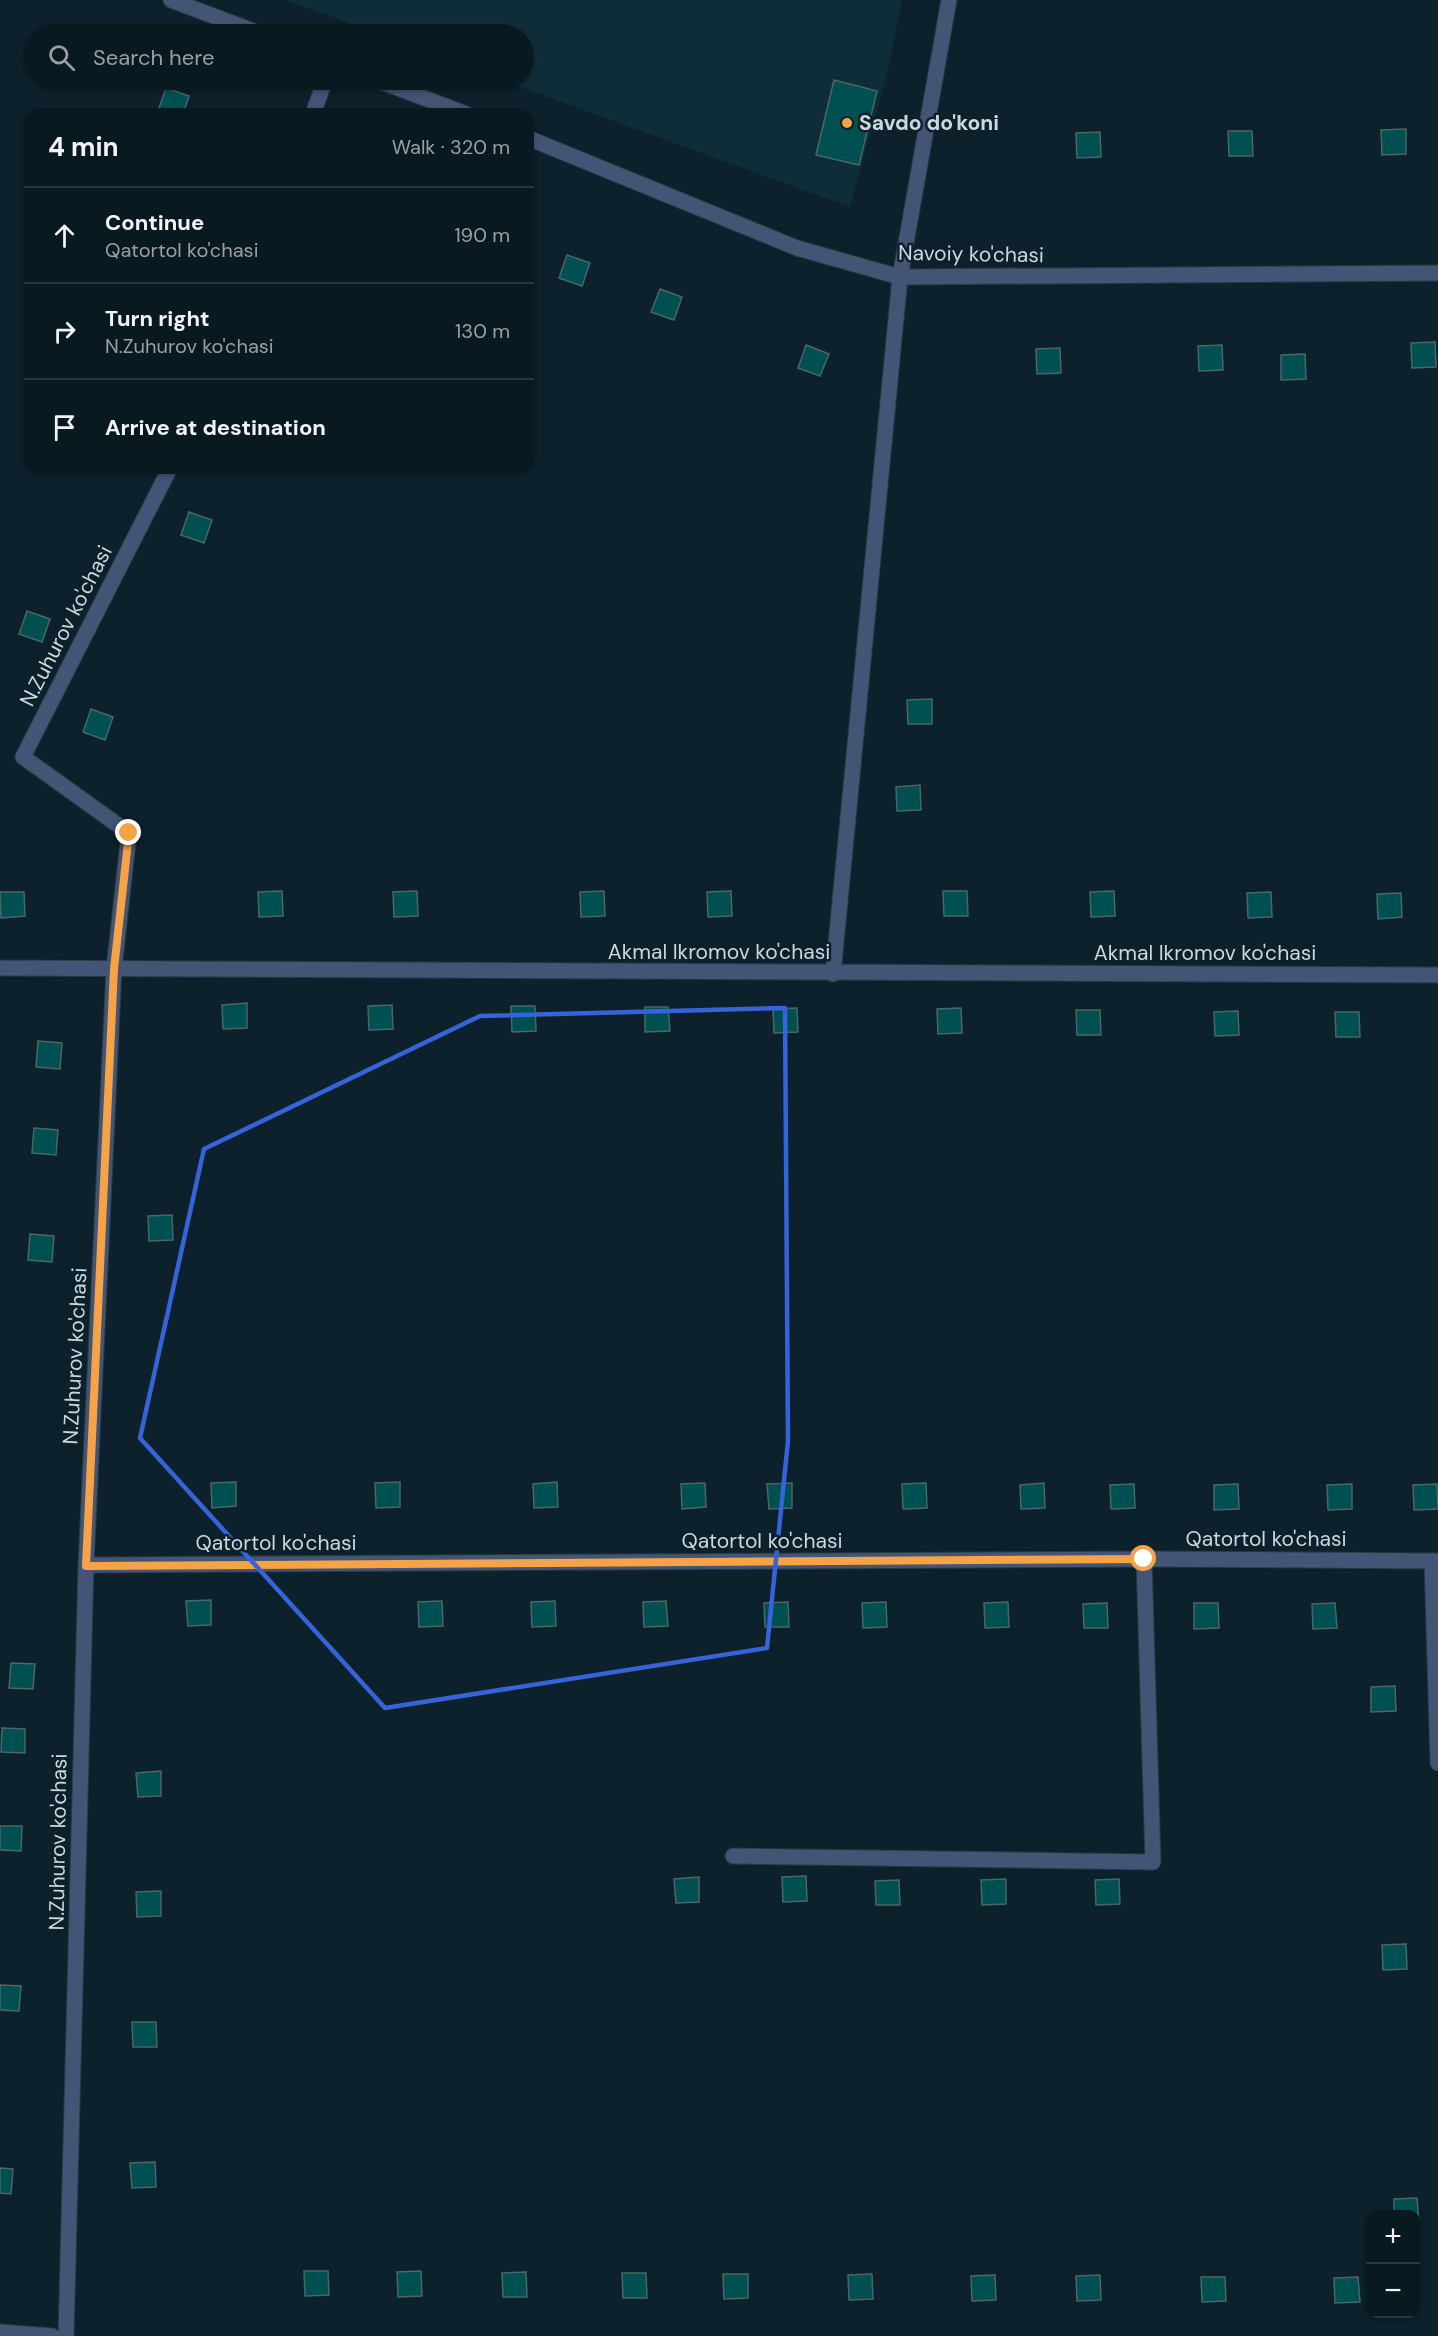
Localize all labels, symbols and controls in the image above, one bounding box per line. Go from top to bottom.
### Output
search box [24,24,534,90]
icon: search [45,41,78,74]
text: Search here [93,43,214,72]
place label: Savdo do'koni [859,109,999,137]
marker: Savdo do'koni [840,116,854,130]
text: 4 min [48,130,119,164]
text: Walk · 320 m [392,134,510,160]
text: Continue [105,208,204,237]
icon: ahead [48,219,81,252]
text: 190 m [454,222,510,248]
text: Qatortol ko'chasi [105,237,258,263]
street label: Navoiy ko'chasi [898,239,1044,269]
text: Turn right [105,304,210,333]
icon: right [48,315,81,348]
text: 130 m [455,318,510,344]
text: N.Zuhurov ko'chasi [105,333,274,359]
icon: arrive [48,411,81,444]
text: Arrive at destination [105,413,326,442]
street label: N.Zuhurov ko'chasi [13,541,119,711]
route end [115,819,141,845]
street label: Akmal Ikromov ko'chasi [608,938,830,966]
street label: Akmal Ikromov ko'chasi [1094,939,1316,967]
street label: N.Zuhurov ko'chasi [56,1267,94,1445]
street label: Qatortol ko'chasi [1185,1525,1347,1553]
street label: Qatortol ko'chasi [681,1527,843,1555]
street label: Qatortol ko'chasi [195,1529,357,1557]
route start [1130,1545,1156,1571]
street label: N.Zuhurov ko'chasi [42,1753,74,1931]
map controls [1366,2210,1420,2318]
button: + [1366,2210,1420,2264]
button: − [1366,2264,1420,2318]

